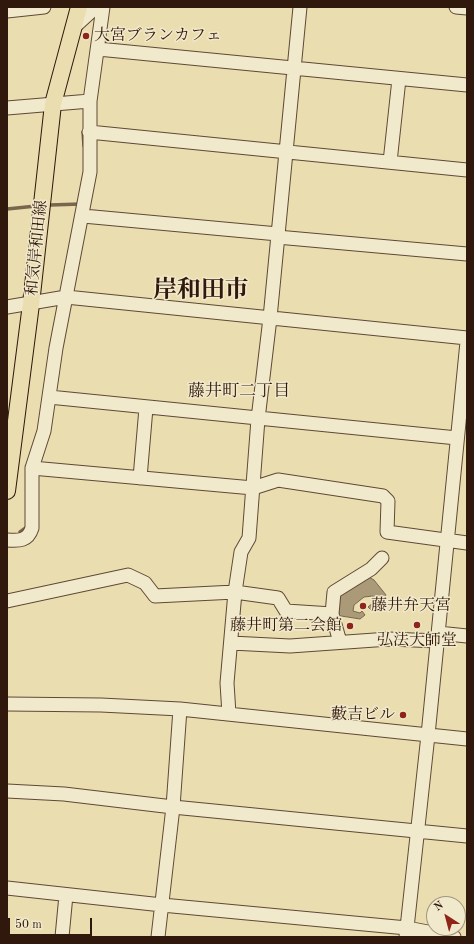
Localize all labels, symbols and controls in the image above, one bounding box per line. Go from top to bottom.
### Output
place label: 大宮ブランカフェ [94,26,222,46]
marker: 大宮ブランカフェ [81,31,91,41]
street label: 和気岸和田線 [22,199,52,297]
district label: 岸和田市 [153,277,249,305]
district label: 藤井町二丁目 [188,382,290,402]
place label: 藤井弁天宮 [371,596,451,616]
marker: 藤井弁天宮 [358,601,368,611]
place label: 藤井町第二会館 [230,616,342,636]
marker: 弘法大師堂 [412,620,422,630]
marker: 藤井町第二会館 [345,621,355,631]
place label: 弘法大師堂 [377,631,457,651]
place label: 藪吉ビル [331,705,395,725]
marker: 藪吉ビル [398,710,408,720]
north arrow [426,896,466,936]
text: N [433,900,446,914]
scale bar [10,910,94,936]
text: 50 m [15,919,42,931]

